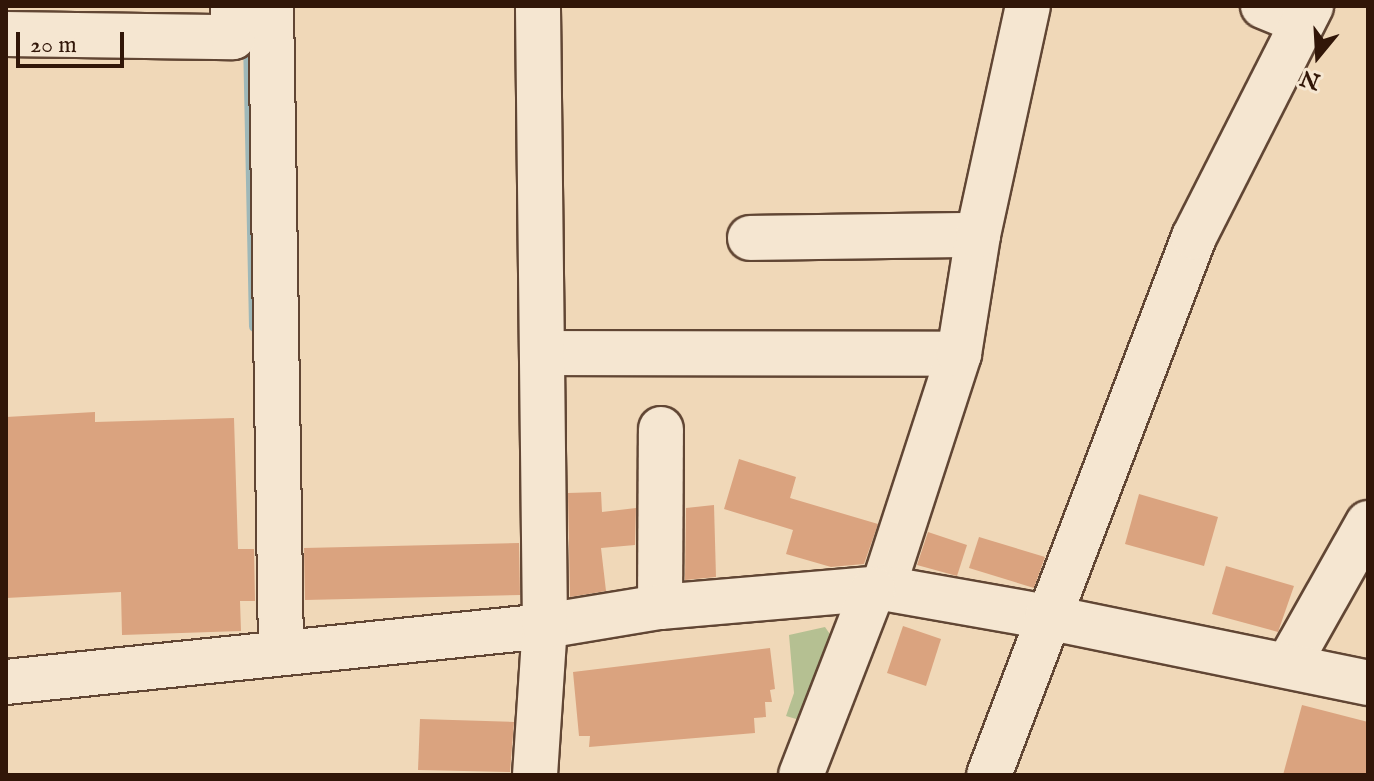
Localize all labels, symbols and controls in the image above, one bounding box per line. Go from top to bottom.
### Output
scale bar [20,16,128,66]
north arrow [1278,16,1358,96]
text: 20 m [30,30,77,61]
text: N [1297,63,1324,95]

